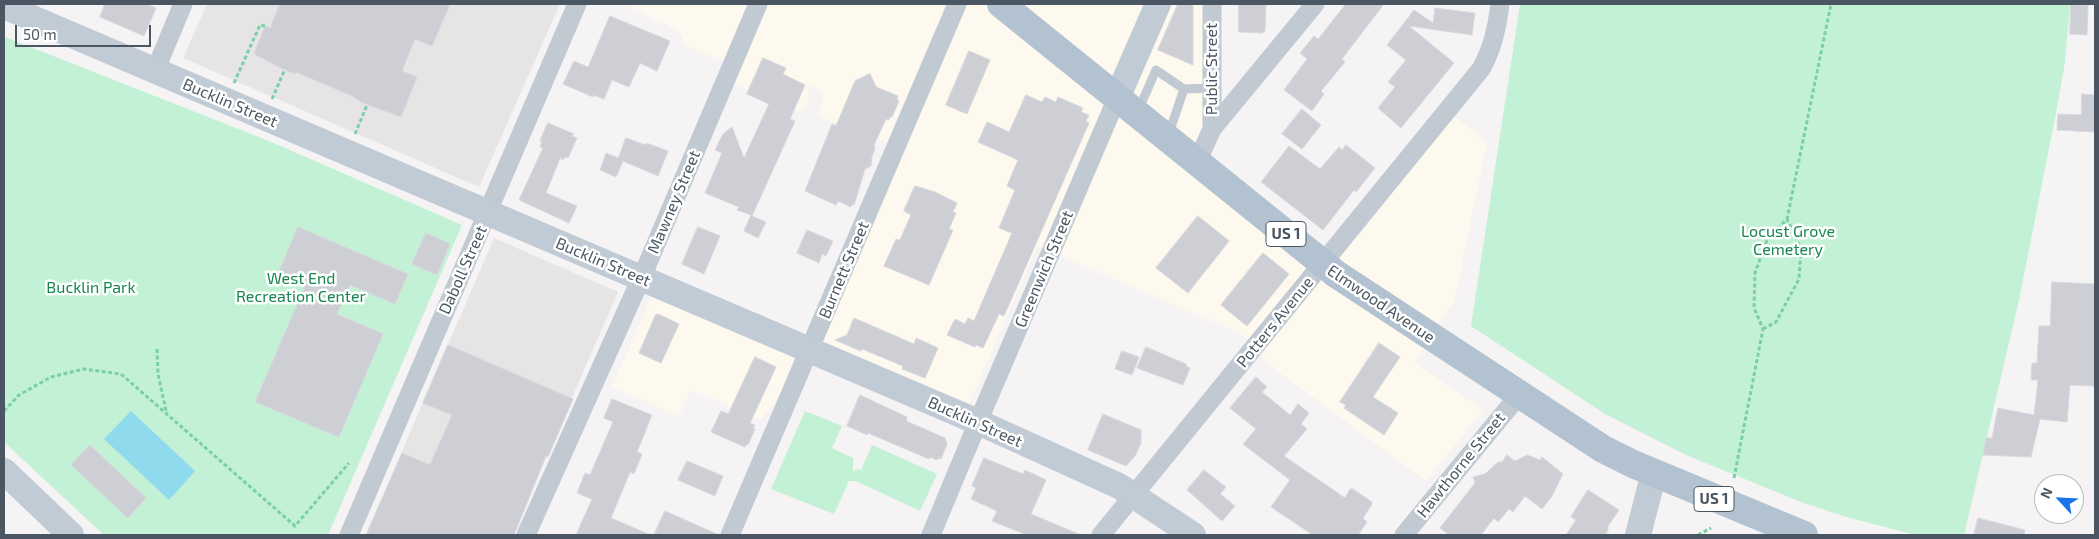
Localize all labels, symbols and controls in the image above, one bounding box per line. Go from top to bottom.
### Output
scale bar [18,15,154,47]
street label: Public Street [1202,23,1222,115]
text: 50 m [23,25,57,43]
street label: Bucklin Street [180,74,280,132]
street label: Mawney Street [644,147,704,257]
street label: Greenwich Street [1011,208,1077,330]
street label: Burnett Street [815,219,873,321]
road number: US 1 [1266,222,1306,246]
park label: Locust Grove Cemetery [1741,222,1835,260]
street label: Daboll Street [435,223,491,317]
street label: Bucklin Street [553,233,653,291]
street label: Elmwood Avenue [1324,261,1438,347]
park label: West End Recreation Center [236,269,366,307]
street label: Potters Avenue [1233,273,1317,371]
park label: Bucklin Park [46,278,136,298]
street label: Bucklin Street [925,393,1025,451]
street label: Hawthorne Street [1413,409,1509,521]
north arrow [2034,474,2084,524]
text: N [2036,485,2056,501]
road number: US 1 [1694,486,1734,512]

